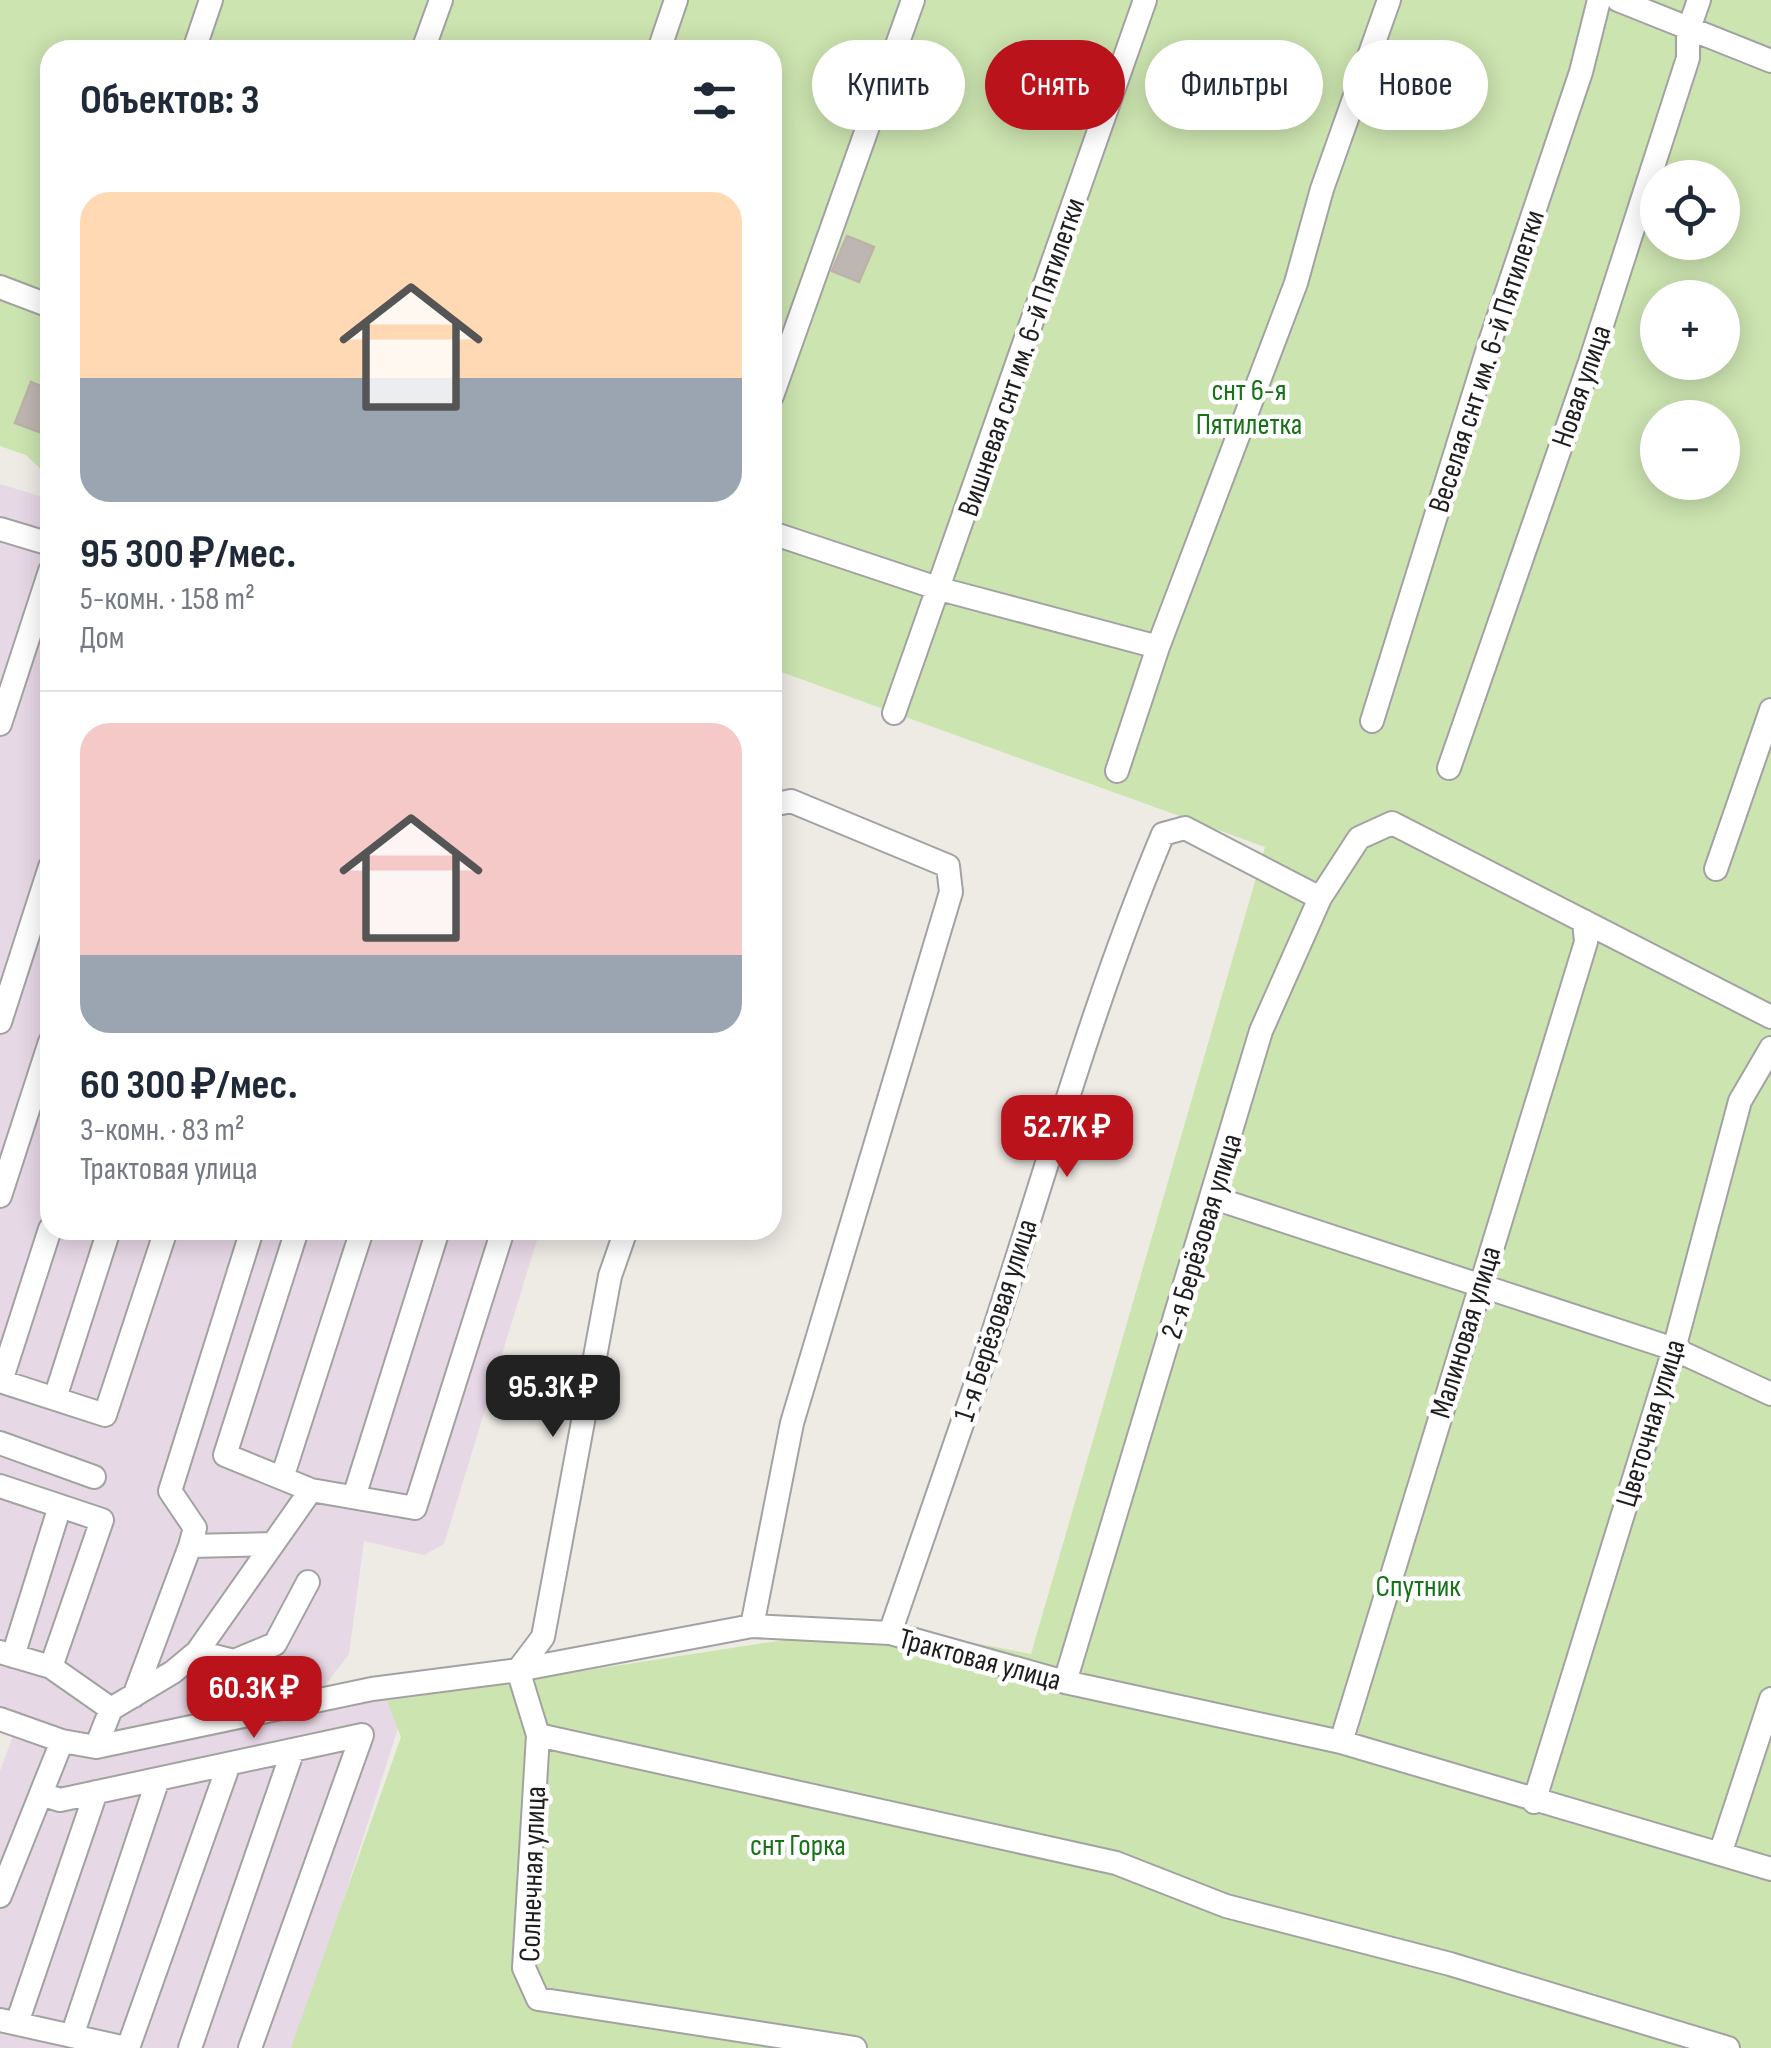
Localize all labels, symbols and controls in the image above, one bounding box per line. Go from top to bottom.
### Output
chip: Купить [812,40,965,130]
chip: Снять [985,40,1125,130]
chip: Фильтры [1145,40,1323,130]
chip: Новое [1343,40,1488,130]
icon: filters [687,73,742,128]
text: Объектов: 3 [80,75,260,126]
map controls [1640,160,1740,500]
button: locate [1640,160,1740,260]
street label: Вишневая снт им. 6-й Пятилетки [951,193,1093,521]
street label: Веселая снт им. 6-й Пятилетки [1421,206,1553,517]
icon: home [321,257,501,437]
button: + [1640,280,1740,380]
street label: Новая улица [1544,321,1620,452]
park label: снт 6-я Пятилетка [1196,373,1302,443]
button: − [1640,400,1740,500]
text: 95 300 ₽/мес. [80,529,296,580]
text: 5-комн. · 158 m² [80,580,255,619]
text: Дом [80,619,124,658]
icon: home [321,788,501,968]
text: 60 300 ₽/мес. [80,1060,297,1111]
pin: 52.7K ₽ [975,1095,1159,1180]
text: 52.7K ₽ [1023,1108,1111,1147]
text: 3-комн. · 83 m² [80,1111,245,1150]
street label: 2-я Берёзовая улица [1154,1130,1250,1343]
text: Трактовая улица [80,1150,258,1189]
street label: 1-я Берёзовая улица [946,1215,1046,1426]
street label: Малиновая улица [1423,1242,1509,1423]
street label: Цветочная улица [1608,1335,1693,1511]
pin: 95.3K ₽ [461,1355,645,1440]
text: 95.3K ₽ [508,1368,598,1407]
park label: Спутник [1375,1569,1461,1605]
street label: Трактовая улица [895,1621,1065,1699]
pin: 60.3K ₽ [162,1656,346,1741]
text: 60.3K ₽ [209,1669,299,1708]
street label: Солнечная улица [512,1786,554,1962]
park label: снт Горка [750,1828,846,1864]

